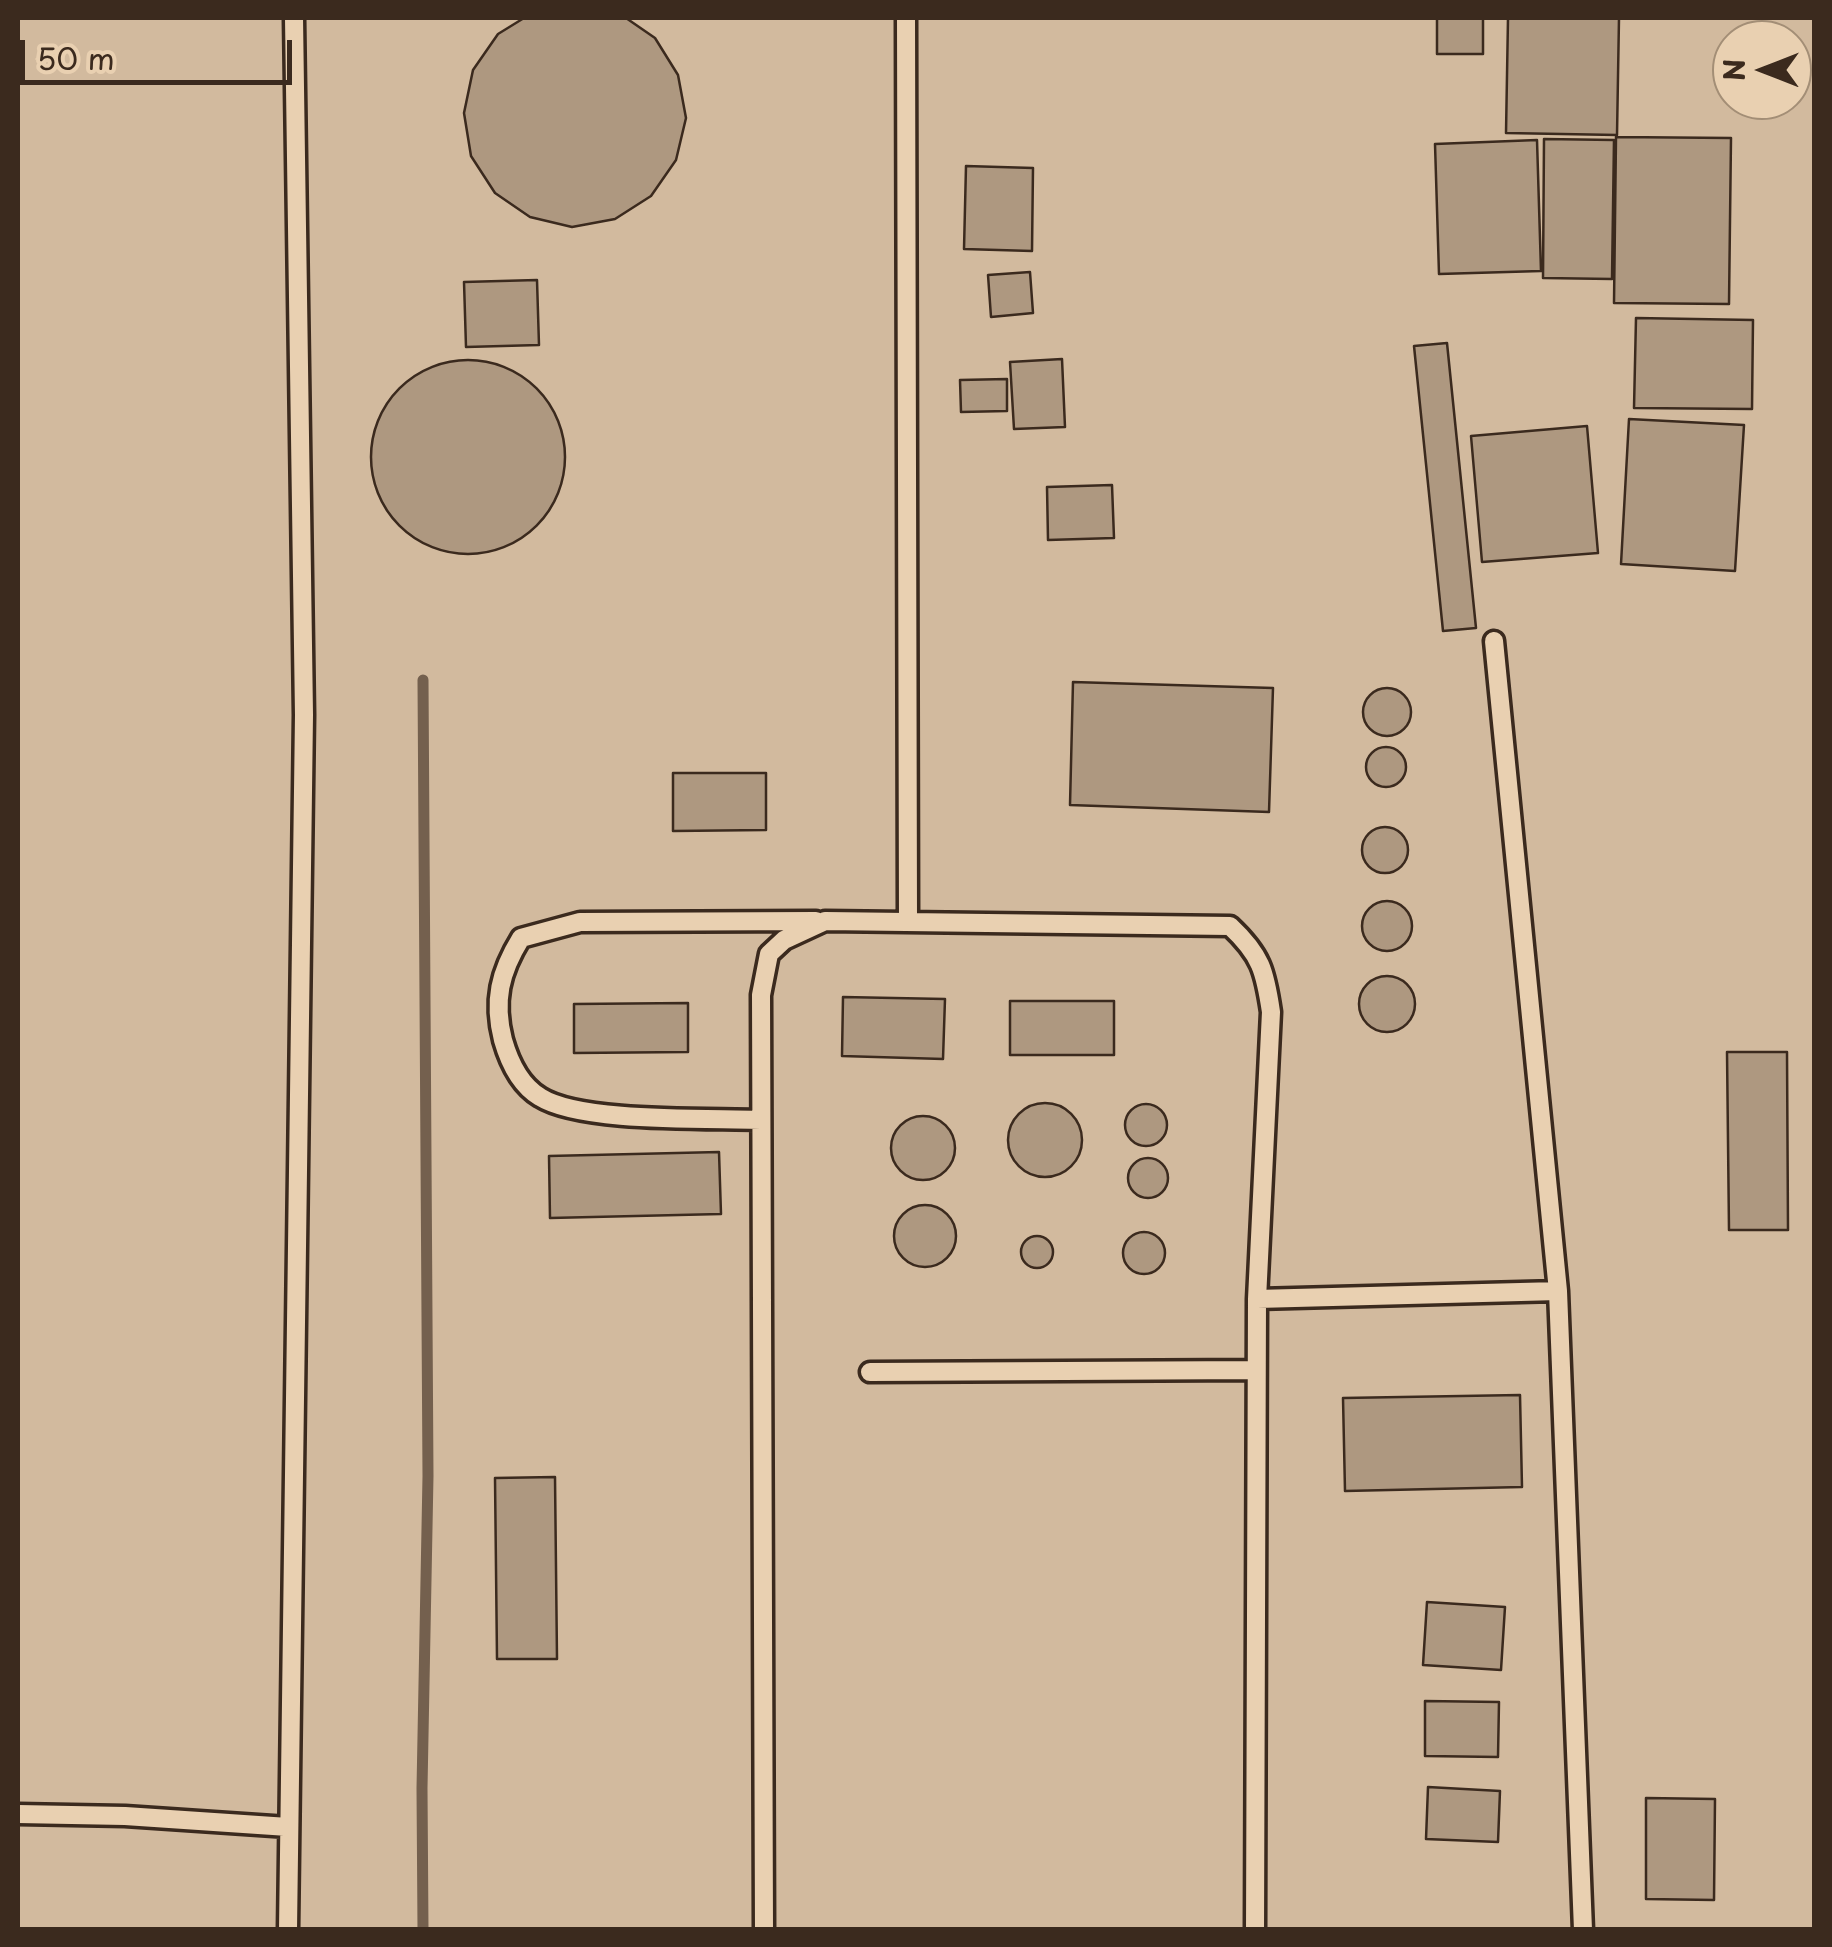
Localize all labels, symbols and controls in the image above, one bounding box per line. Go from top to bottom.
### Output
scale bar [25,20,298,82]
north arrow [1712,20,1812,120]
text: 50 m [37,35,115,80]
text: N [1712,59,1755,81]

